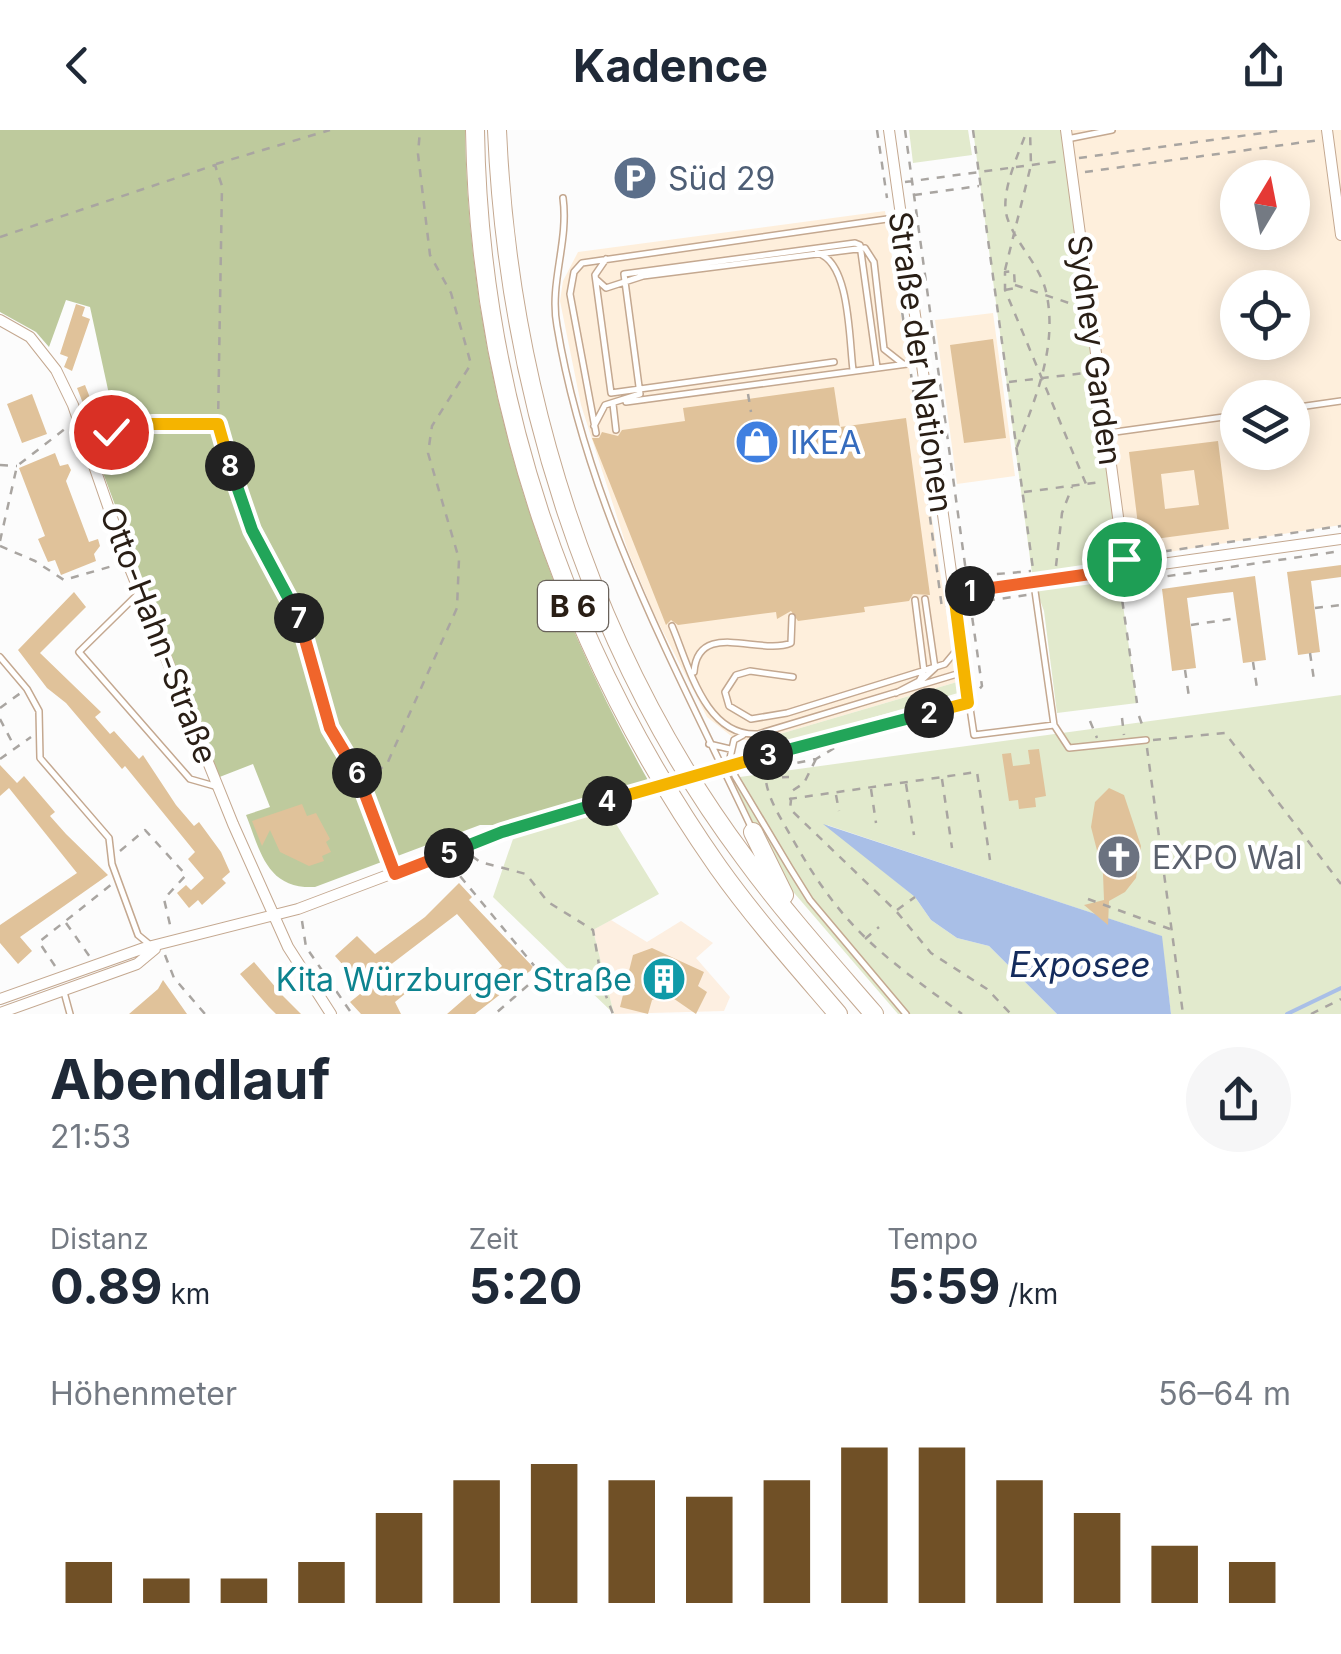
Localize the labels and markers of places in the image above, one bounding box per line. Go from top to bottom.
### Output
parking icon: Süd 29 [612,155,658,201]
place label: Süd 29 [668,159,775,198]
pin [69,390,154,475]
shop icon: IKEA [734,419,780,465]
place label: IKEA [790,423,861,462]
pin: 8 [205,441,255,491]
pin [1082,517,1167,602]
pin: 1 [945,566,995,616]
pin: 7 [274,593,324,643]
pin: 2 [904,688,954,738]
pin: 3 [743,730,793,780]
pin: 6 [332,748,382,798]
pin: 4 [582,776,632,826]
pin: 5 [424,828,474,878]
church icon: EXPO Wal [1096,834,1142,880]
place label: EXPO Wal [1152,838,1303,877]
building icon: Kita Würzburger Straße [641,956,687,1002]
place label: Kita Würzburger Straße [276,960,632,999]

